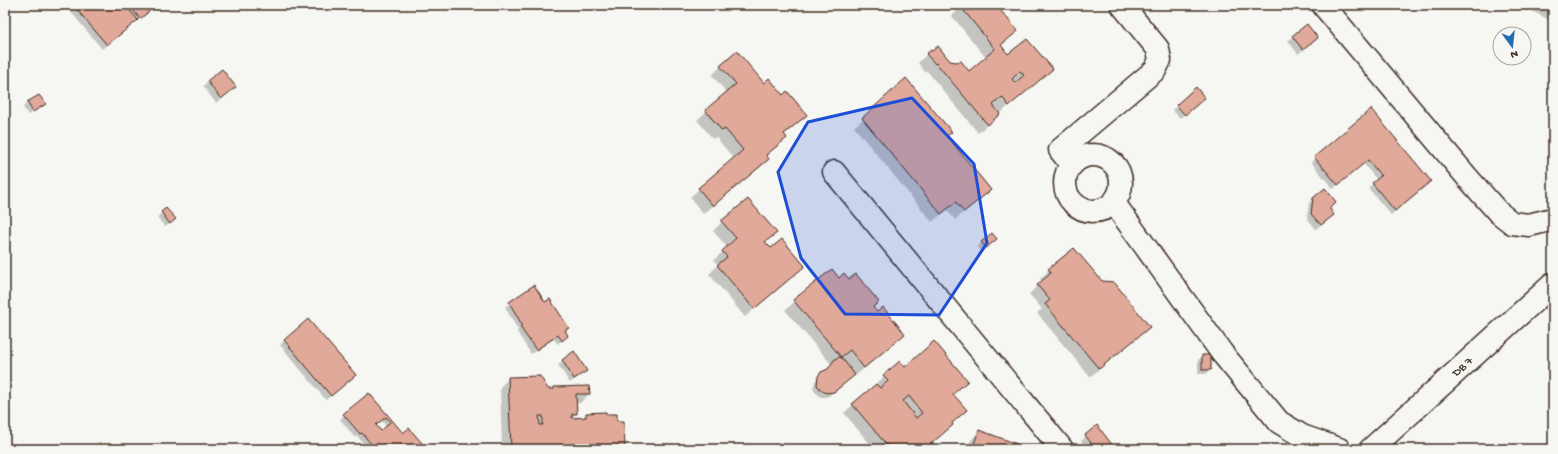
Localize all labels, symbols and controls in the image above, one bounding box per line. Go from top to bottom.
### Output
north arrow [1492,26,1532,66]
text: N [1509,47,1519,60]
street label: DB 7 [1449,354,1477,381]

